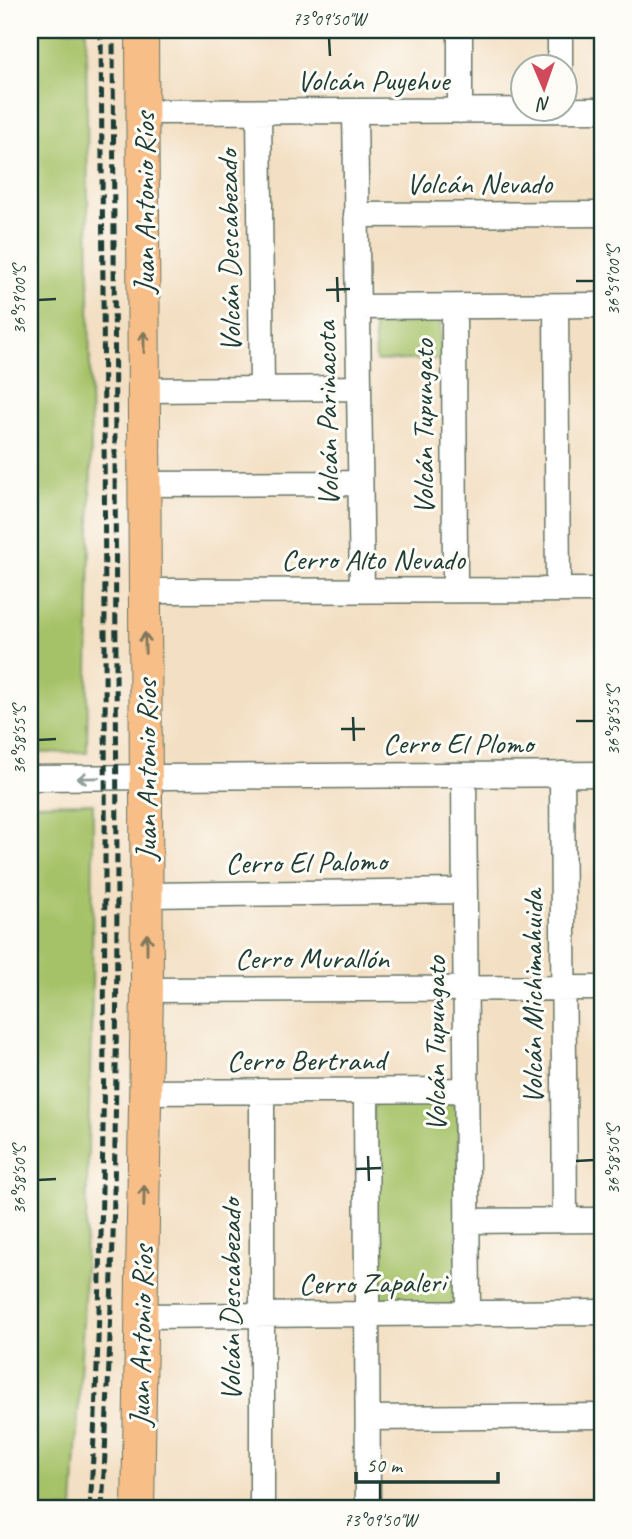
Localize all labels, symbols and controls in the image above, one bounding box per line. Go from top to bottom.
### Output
text: 73°09'50"W [292,8,369,30]
north arrow [510,52,580,122]
street label: Volcán Puyehue [297,61,451,99]
text: N [535,92,551,116]
street label: Juan Antonio Ríos [125,110,163,296]
street label: Volcán Descabezado [208,146,250,353]
street label: Volcán Nevado [406,164,554,202]
text: 36°59'00"S [602,243,624,315]
text: 36°59'00"S [8,262,30,334]
street label: Volcán Parinacota [306,319,348,507]
one-way arrow [137,331,151,354]
street label: Volcán Tupungato [404,338,442,515]
street label: Cerro Alto Nevado [281,540,466,578]
one-way arrow [138,632,152,655]
street label: Juan Antonio Ríos [127,677,165,863]
text: 36°58'55"S [602,683,624,755]
text: 36°58'55"S [8,702,30,774]
street label: Cerro El Plomo [383,724,537,762]
one-way arrow [77,771,100,784]
street label: Cerro El Palomo [225,842,390,882]
street label: Volcán Michimahuida [513,887,551,1104]
one-way arrow [140,933,154,956]
street label: Cerro Murallón [235,939,391,977]
street label: Volcán Tupungato [416,955,454,1132]
street label: Cerro Bertrand [227,1041,389,1079]
text: 36°58'50"S [602,1122,624,1194]
text: 36°58'50"S [8,1142,30,1214]
one-way arrow [137,1185,151,1208]
street label: Volcán Descabezado [211,1195,249,1401]
street label: Juan Antonio Ríos [120,1242,162,1429]
street label: Cerro Zapaleri [298,1263,449,1303]
scale bar [356,1441,497,1485]
text: 50 m [366,1452,404,1478]
text: 73°09'50"W [343,1509,420,1531]

